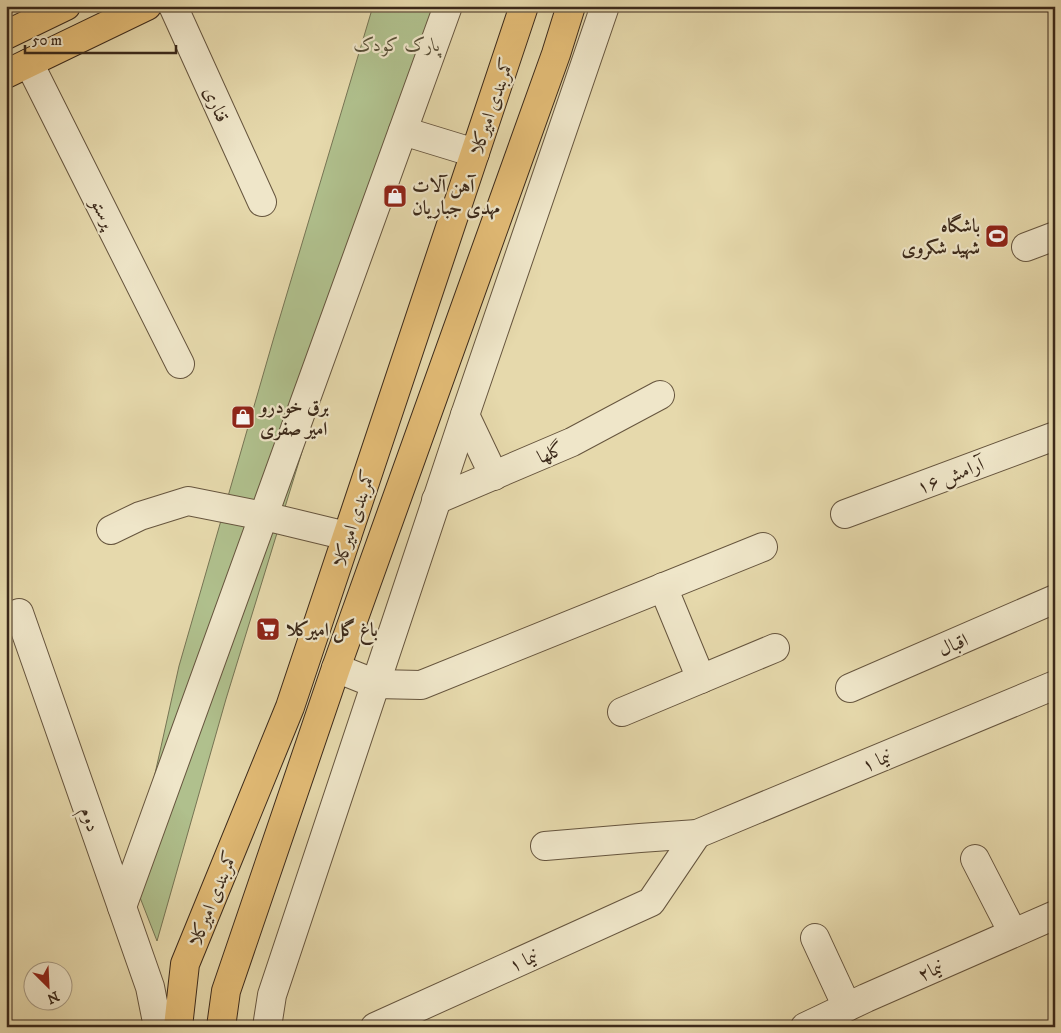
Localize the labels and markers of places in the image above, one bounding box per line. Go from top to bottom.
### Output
place label: آهن آلات مهدی جباریان [412,174,500,220]
shop icon: آهن آلات مهدی جباریان [382,183,408,209]
place label: باشگاه شهید شکروی [902,213,980,260]
sports icon: باشگاه شهید شکروی [984,223,1010,249]
place label: برق خودرو امیر صفری [258,396,330,441]
shop icon: برق خودرو امیر صفری [230,404,256,430]
supermarket icon: باغ گل امیرکلا [255,616,281,642]
place label: باغ گل امیرکلا [286,618,378,645]

